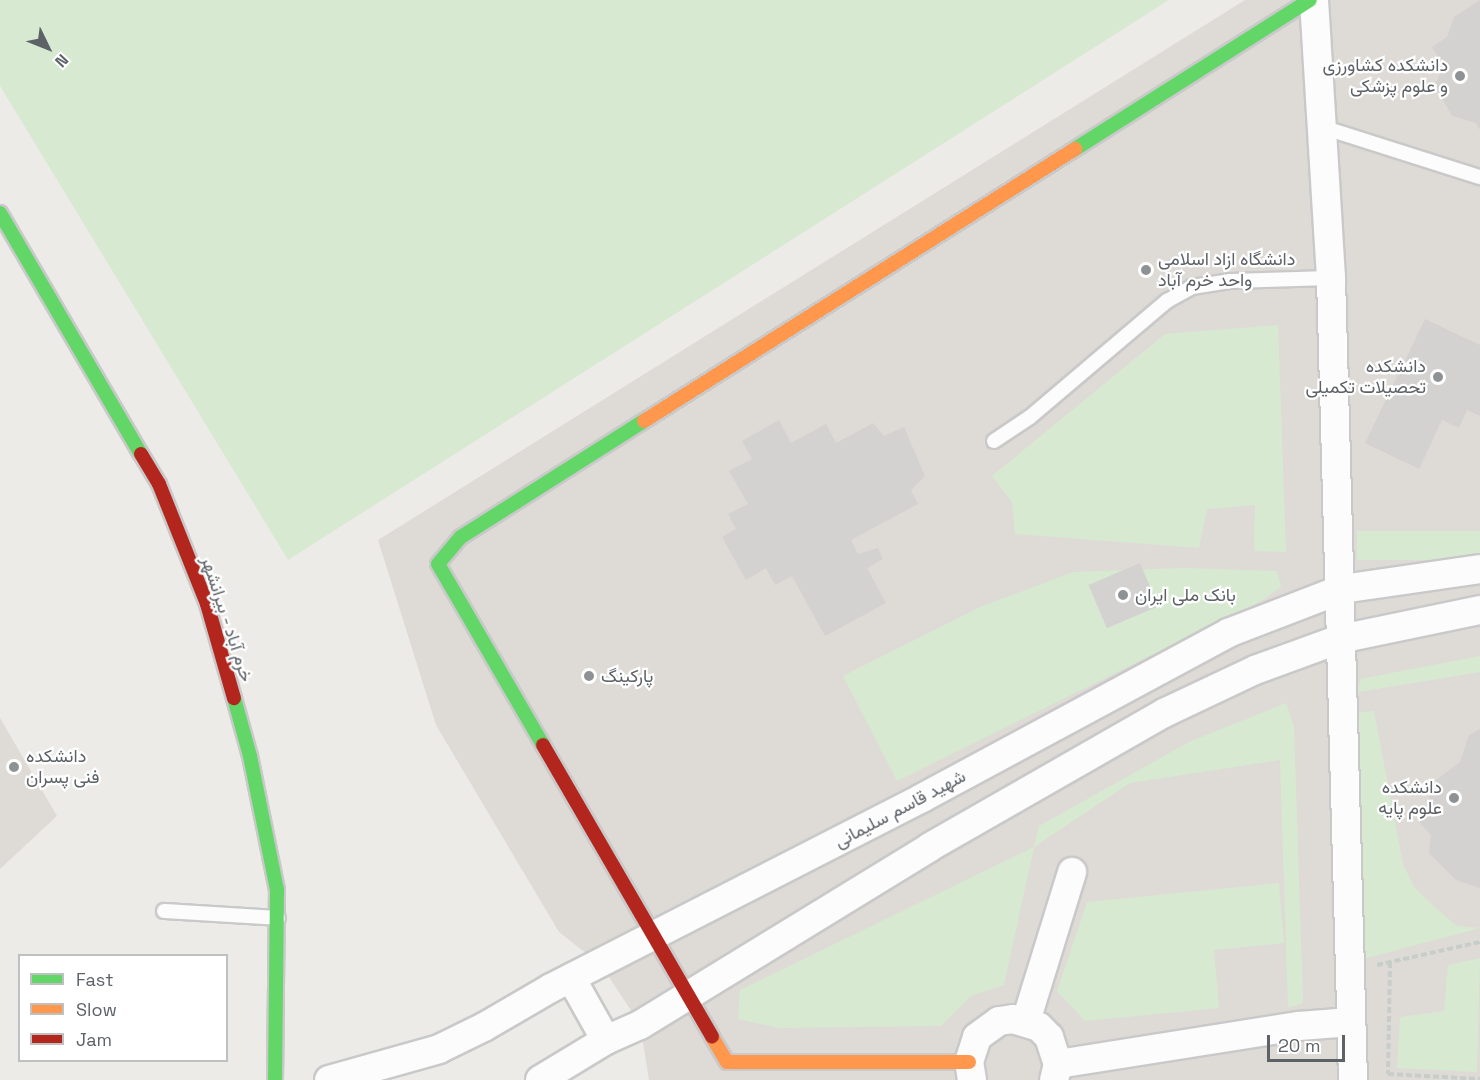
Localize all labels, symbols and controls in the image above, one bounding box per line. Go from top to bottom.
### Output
north arrow [18,18,78,78]
text: N [50,50,73,72]
place label: دانشکده کشاورزی و علوم پزشکی [1322,55,1448,98]
marker: دانشکده کشاورزی و علوم پزشکی [1453,69,1467,83]
place label: دانشگاه ازاد اسلامی واحد خرم آباد [1158,249,1295,292]
marker: دانشگاه ازاد اسلامی واحد خرم آباد [1139,263,1153,277]
place label: دانشکده تحصیلات تکمیلی [1306,356,1426,398]
marker: دانشکده تحصیلات تکمیلی [1431,370,1445,384]
street label: خرم آباد - بیرانشهر [196,553,258,685]
place label: بانک ملی ایران [1135,584,1236,606]
marker: بانک ملی ایران [1116,588,1130,602]
place label: پارکینگ [601,665,653,687]
marker: پارکینگ [582,669,596,683]
place label: دانشکده فنی پسران [26,746,99,789]
marker: دانشکده فنی پسران [7,760,21,774]
street label: شهید قاسم سلیمانی [831,765,969,853]
place label: دانشکده علوم پایه [1378,777,1442,820]
marker: دانشکده علوم پایه [1447,791,1461,805]
legend [18,954,228,1062]
text: Fast [76,968,113,991]
text: Slow [76,998,117,1021]
scale bar [1270,1023,1348,1061]
text: Jam [76,1028,112,1051]
text: 20 m [1278,1034,1321,1057]

